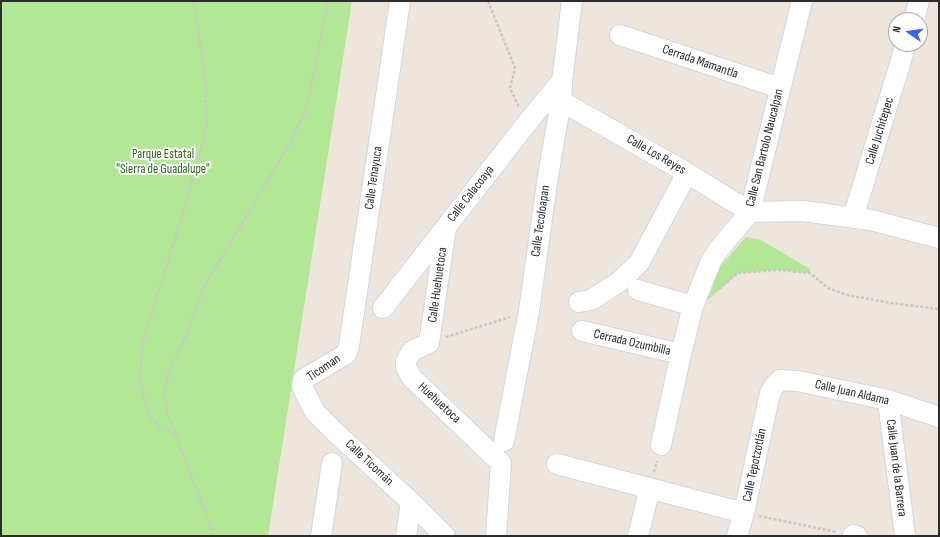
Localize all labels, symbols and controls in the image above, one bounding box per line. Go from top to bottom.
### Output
north arrow [888,12,928,52]
text: N [890,25,904,34]
street label: Cerrada Mamantla [660,42,740,82]
street label: Calle San Bartolo Naucalpan [743,88,787,208]
street label: Calle Juchitepec [862,96,898,166]
street label: Calle Los Reyes [624,132,688,178]
street label: Calle Tenayuca [362,145,386,211]
park label: Parque Estatal "Sierra de Guadalupe" [116,147,210,178]
street label: Calle Calacoaya [444,163,498,225]
street label: Calle Tecoloapan [528,184,554,258]
street label: Calle Huehuetoca [425,246,451,324]
street label: Cerrada Ozumbilla [592,327,672,359]
street label: Ticoman [304,351,344,385]
street label: Calle Juan Aldama [813,377,891,409]
street label: Huehuetoca [414,379,464,427]
street label: Calle Juan de la Barrera [882,418,910,518]
street label: Calle Tepotzotlán [740,427,770,503]
street label: Calle Ticomán [342,437,396,489]

